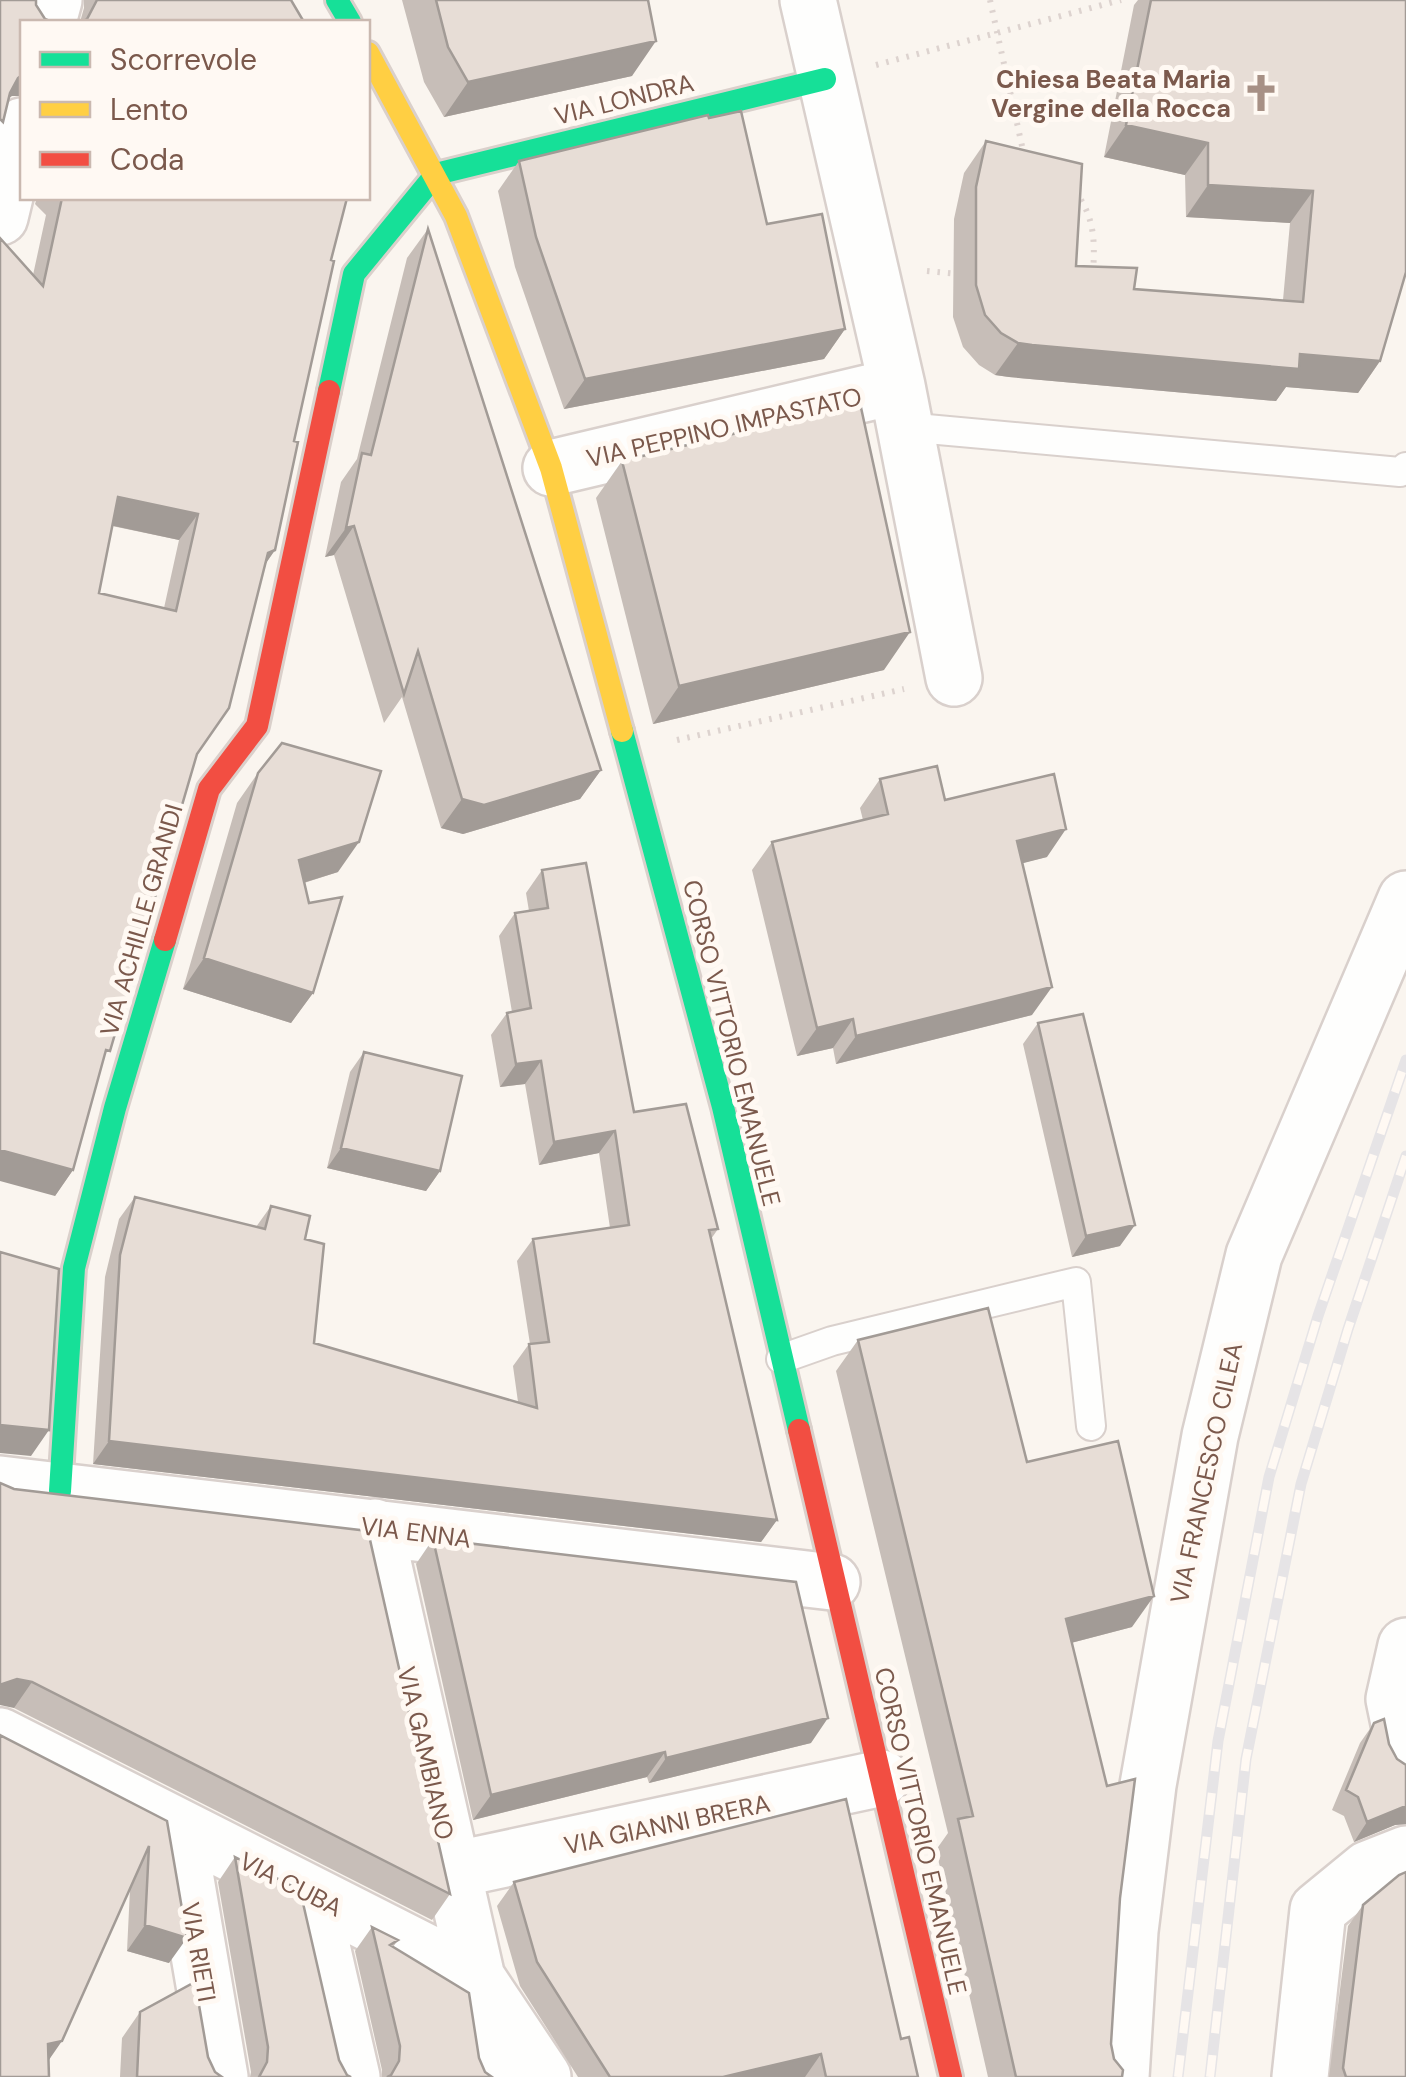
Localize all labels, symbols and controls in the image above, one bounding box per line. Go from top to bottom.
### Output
legend [20,20,370,200]
text: Scorrevole [110,40,257,79]
place label: Chiesa Beata Maria Vergine della Rocca [991,63,1231,125]
street label: VIA LONDRA [551,66,697,133]
church icon: Chiesa Beata Maria Vergine della Rocca [1240,72,1282,114]
text: Lento [110,90,189,129]
text: Coda [110,140,184,179]
street label: VIA PEPPINO IMPASTATO [583,380,865,475]
street label: VIA ACHILLE GRANDI [93,800,190,1040]
street label: CORSO VITTORIO EMANUELE [675,876,788,1210]
street label: VIA FRANCESCO CILEA [1163,1340,1250,1607]
street label: VIA ENNA [359,1509,473,1556]
street label: VIA GAMBIANO [390,1663,461,1843]
street label: CORSO VITTORIO EMANUELE [867,1664,974,1998]
street label: VIA GIANNI BRERA [561,1787,773,1862]
street label: VIA CUBA [234,1844,348,1924]
street label: VIA RIETI [174,1900,223,2004]

